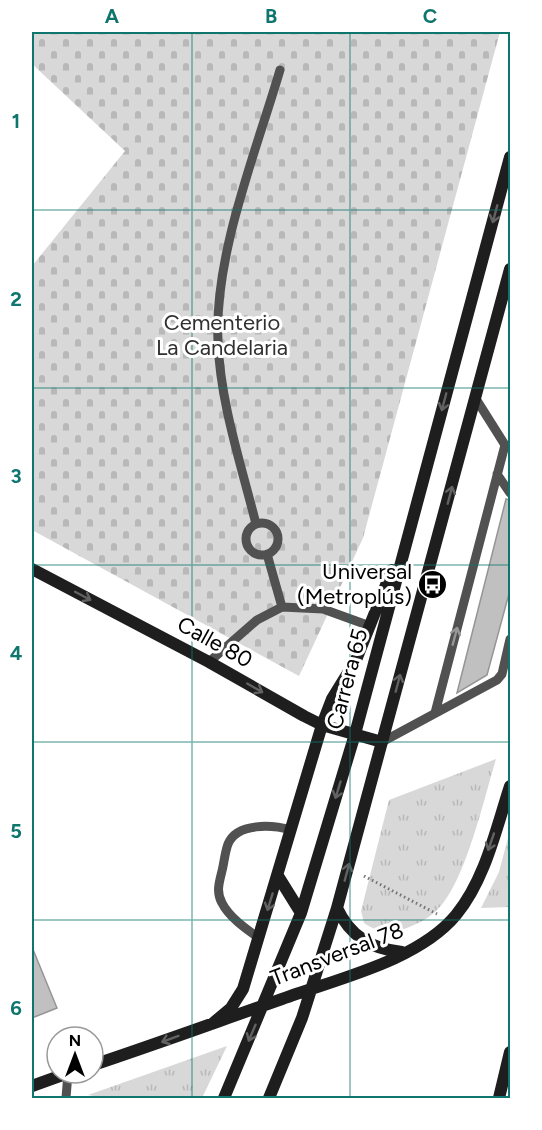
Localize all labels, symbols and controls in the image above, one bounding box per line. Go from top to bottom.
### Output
text: A [105,4,120,28]
text: B [265,4,277,28]
text: C [423,4,437,28]
text: 1 [12,109,20,133]
one-way arrow [489,204,501,223]
text: 2 [10,287,22,311]
park label: Cementerio La Candelaria [156,309,288,361]
one-way arrow [438,392,450,411]
text: 3 [10,464,22,488]
one-way arrow [445,486,456,505]
place label: Universal (Metroplús) [297,558,412,610]
bus stop icon: Universal (Metroplús) [417,568,449,600]
one-way arrow [74,591,92,602]
street label: Calle 80 [173,610,257,674]
street label: Carrera 65 [321,626,373,732]
one-way arrow [450,627,461,646]
text: 4 [10,641,23,665]
one-way arrow [393,674,405,693]
one-way arrow [246,682,263,694]
one-way arrow [332,780,343,799]
text: 5 [10,819,22,843]
one-way arrow [485,832,496,851]
one-way arrow [342,862,353,881]
one-way arrow [264,892,275,911]
street label: Transversal 78 [267,916,407,992]
text: 6 [10,996,22,1020]
one-way arrow [246,1024,257,1042]
north arrow [45,1025,105,1085]
text: N [69,1031,81,1050]
one-way arrow [161,1034,180,1045]

